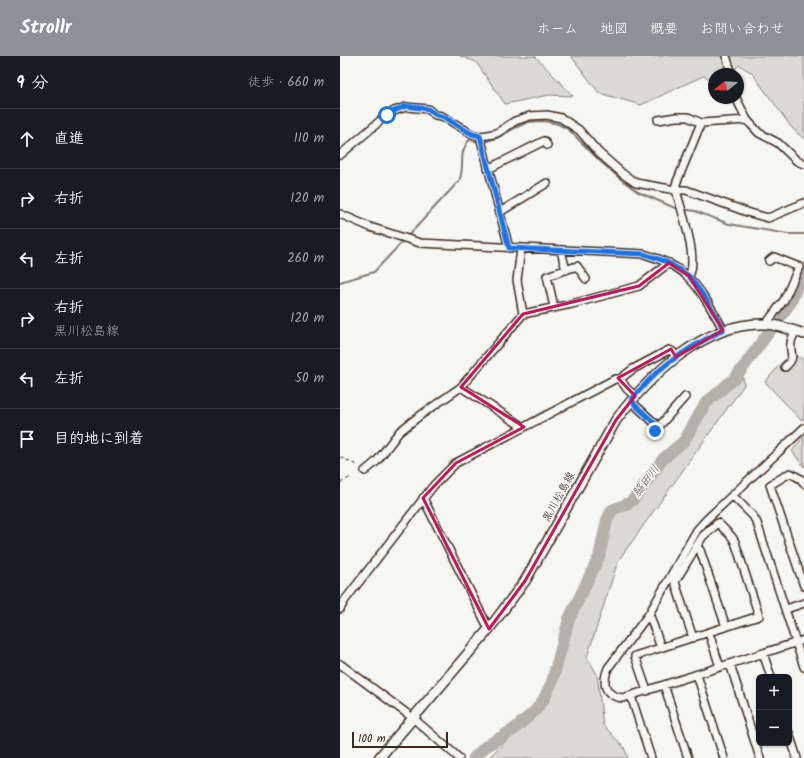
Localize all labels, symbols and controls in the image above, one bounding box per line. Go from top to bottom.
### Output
text: Strollr [20,13,72,43]
text: ホーム [537,18,578,40]
text: 地図 [600,18,628,40]
text: 概要 [650,18,678,40]
text: お問い合わせ [700,18,784,40]
north arrow [708,68,744,104]
text: 9 分 [16,70,48,97]
text: 徒歩 · 660 m [248,72,324,93]
route start [378,106,396,124]
text: 直進 [54,127,84,151]
icon: ahead [16,128,38,150]
text: 110 m [294,128,324,149]
text: 右折 [54,187,84,211]
icon: right [16,188,38,210]
text: 120 m [290,188,324,209]
text: 左折 [54,247,84,271]
icon: left [16,248,38,270]
text: 260 m [287,248,324,269]
text: 右折 [54,296,84,320]
icon: right [16,308,38,330]
text: 120 m [290,308,324,329]
text: 黒川松島線 [54,321,119,342]
text: 左折 [54,367,84,391]
icon: left [16,368,38,390]
text: 50 m [295,368,324,389]
route end [646,422,664,440]
text: 目的地に到着 [54,427,144,451]
icon: arrive [16,428,38,450]
water label: 脇田川 [628,461,664,501]
street label: 黒川松島線 [538,469,580,525]
map controls [756,674,792,746]
button: + [756,674,792,710]
button: − [756,710,792,746]
scale bar [352,730,448,749]
text: 100 m [358,730,386,748]

